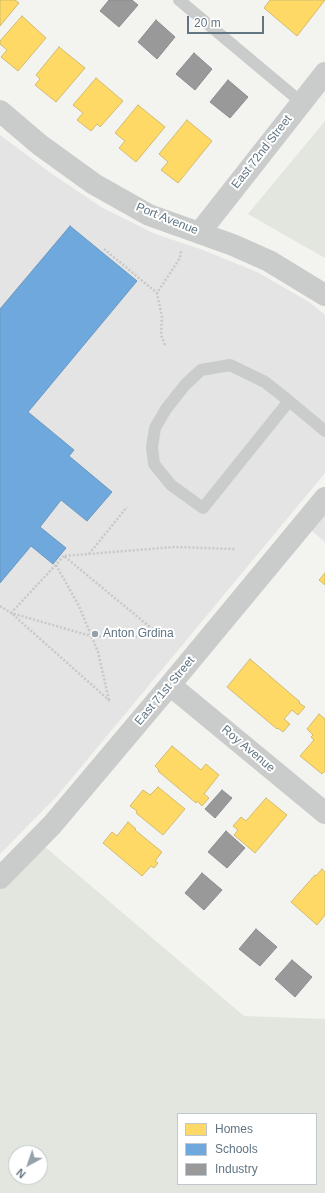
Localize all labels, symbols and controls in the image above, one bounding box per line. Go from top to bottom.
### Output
scale bar [189,8,266,34]
text: 20 m [194,16,221,30]
street label: East 72nd Street [229,112,295,192]
street label: Port Avenue [134,200,200,238]
place label: Anton Grdina [103,627,174,641]
marker: Anton Grdina [90,629,100,639]
street label: East 71st Street [132,654,198,728]
street label: Roy Avenue [218,723,278,775]
legend [177,1113,317,1185]
text: Homes [215,1122,253,1136]
text: Schools [215,1142,258,1156]
north arrow [8,1145,48,1185]
text: Industry [215,1162,258,1176]
text: N [14,1166,28,1181]

